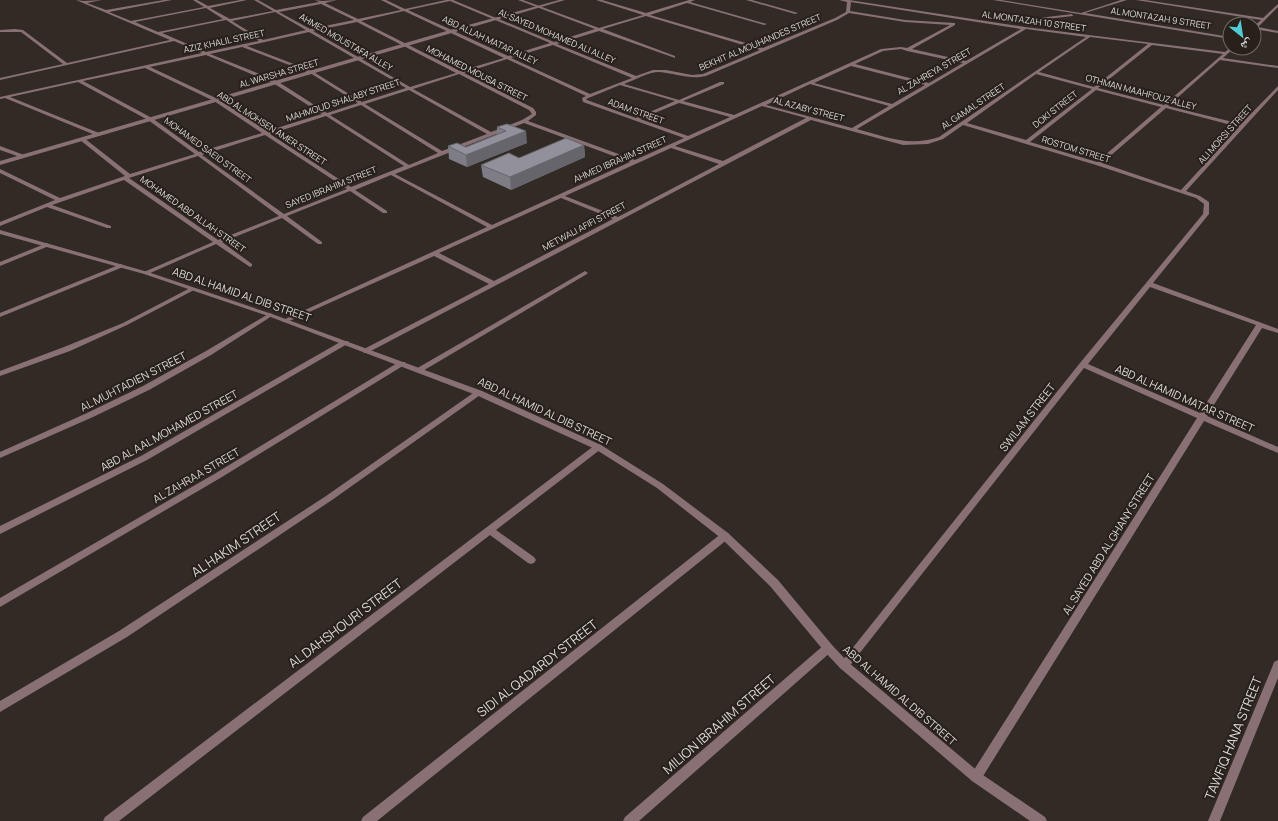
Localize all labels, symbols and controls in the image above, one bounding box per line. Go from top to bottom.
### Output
street label: AL MONTAZAH 9 STREET [1110,4,1213,32]
street label: AL SAYED MOHAMED ALI ALLEY [496,5,618,67]
street label: AL MONTAZAH 10 STREET [981,7,1088,35]
street label: AHMED MOUSTAFA ALLEY [297,10,395,74]
street label: BEKHIT AL MOUHANDES STREET [697,10,824,74]
street label: ABD ALLAH MATAR ALLEY [440,12,540,68]
north arrow [1222,16,1262,56]
street label: AZIZ KHALIL STREET [182,26,266,56]
text: ش [1238,35,1256,55]
street label: MOHAMED MOUSA STREET [424,42,530,104]
street label: AL ZAHREYA STREET [894,44,974,98]
street label: AL WARSHA STREET [238,55,321,91]
street label: OTHMAN MAAHFOUZ ALLEY [1084,71,1198,113]
street label: MAHMOUD SHALABY STREET [284,75,402,125]
street label: AL GAMAL STREET [938,79,1008,132]
street label: DOKI STREET [1030,87,1081,131]
street label: ABD AL MOHSEN AMER STREET [215,88,330,169]
street label: AL AZABY STREET [772,93,846,125]
street label: ADAM STREET [606,95,666,127]
street label: ALI MORSI STREET [1195,101,1256,166]
street label: MOHAMED SAEID STREET [162,114,255,186]
street label: AHMED IBRAHIM STREET [571,132,669,186]
street label: ROSTOM STREET [1040,132,1113,166]
street label: SAYED IBRAHIM STREET [283,162,379,211]
street label: MOHAMED ABD ALLAH STREET [138,172,249,256]
street label: METWALI AFIFI STREET [540,198,629,254]
street label: ABD AL HAMID AL DIB STREET [171,263,314,325]
street label: AL MUHTADIEN STREET [77,347,189,414]
street label: ABD AL HAMID MATAR STREET [1113,360,1257,436]
street label: ABD AL HAMID AL DIB STREET [476,373,615,449]
street label: SWILAM STREET [996,379,1059,454]
street label: ABD AL AAL MOHAMED STREET [97,386,241,474]
street label: AL ZAHRAA STREET [150,444,243,506]
street label: AL SAYED ABD AL GHANY STREET [1058,470,1158,617]
street label: AL HAKIM STREET [188,507,285,581]
street label: AL DAHSHOURI STREET [284,574,406,672]
street label: SIDI AL QADARDY STREET [473,615,601,721]
street label: ABD AL HAMID AL DIB STREET [840,641,960,749]
street label: MILION IBRAHIM STREET [659,670,779,778]
street label: TAWFIQ HANA STREET [1200,673,1266,803]

